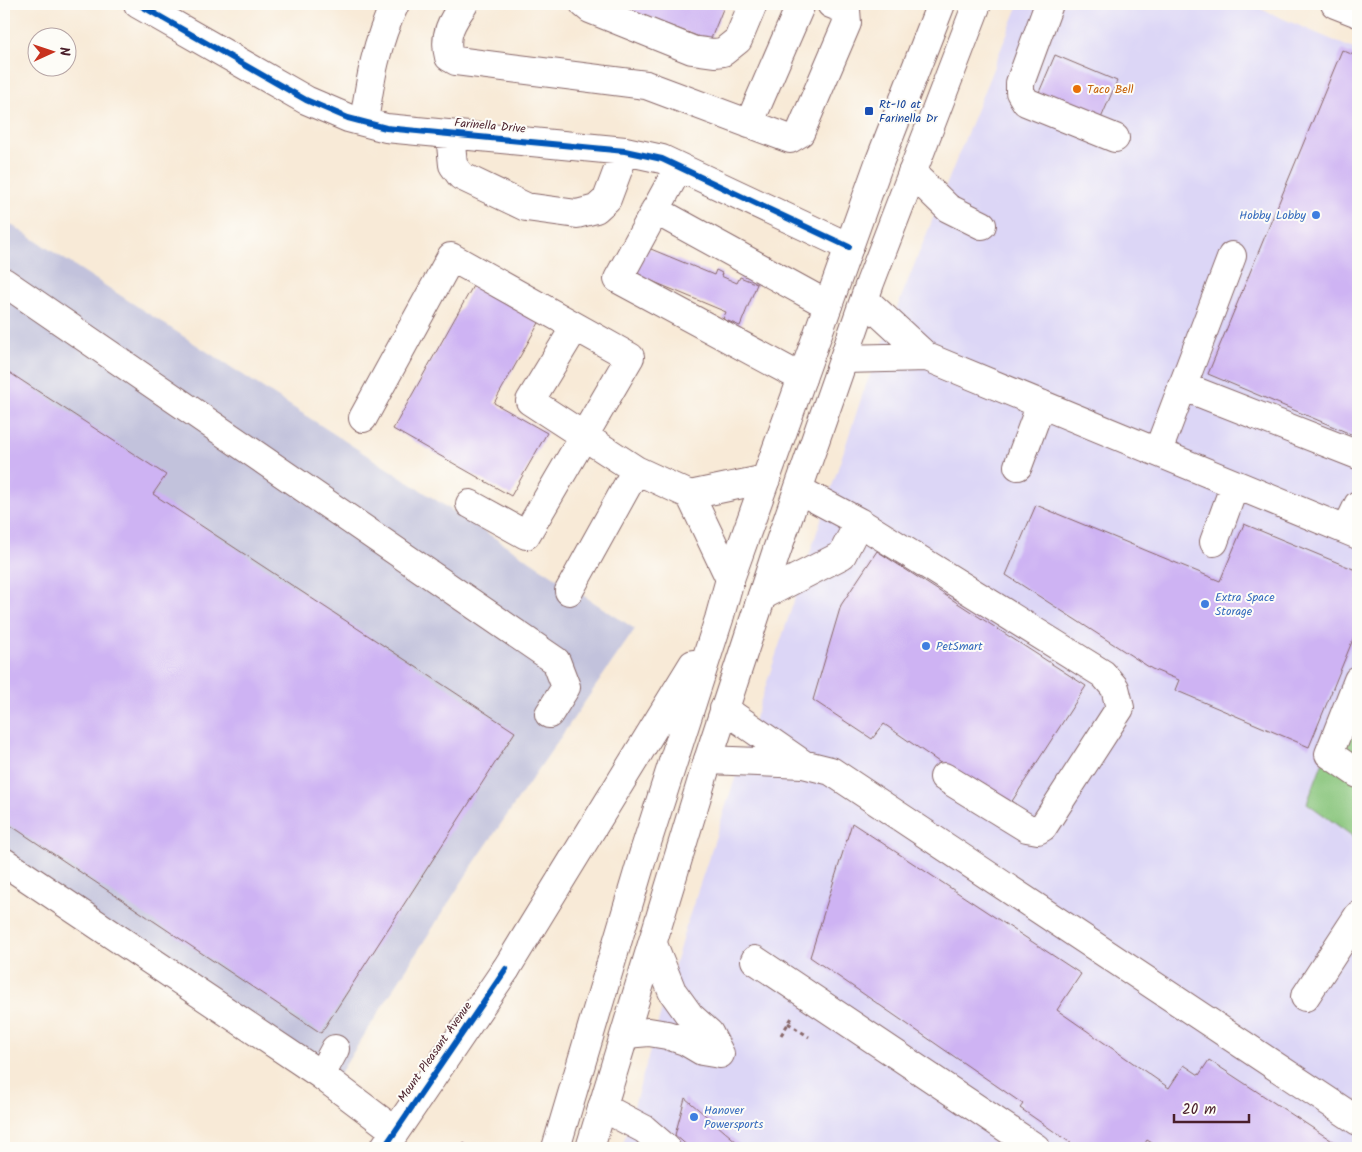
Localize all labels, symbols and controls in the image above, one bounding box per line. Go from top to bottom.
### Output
north arrow [28,28,78,78]
text: N [53,46,75,57]
place label: Taco Bell [1087,80,1134,99]
marker: Taco Bell [1071,83,1083,95]
place label: Rt-10 at Farinella Dr [879,95,939,128]
marker: Rt-10 at Farinella Dr [863,105,875,117]
street label: Farinella Drive [453,113,527,139]
place label: Hobby Lobby [1239,206,1306,225]
marker: Hobby Lobby [1310,209,1322,221]
place label: Extra Space Storage [1215,588,1275,621]
marker: Extra Space Storage [1199,598,1211,610]
place label: PetSmart [936,637,983,656]
marker: PetSmart [920,640,932,652]
street label: Mount Pleasant Avenue [393,997,477,1106]
scale bar [1174,1092,1250,1124]
text: 20 m [1182,1098,1216,1122]
place label: Hanover Powersports [704,1101,763,1134]
marker: Hanover Powersports [688,1111,700,1123]

